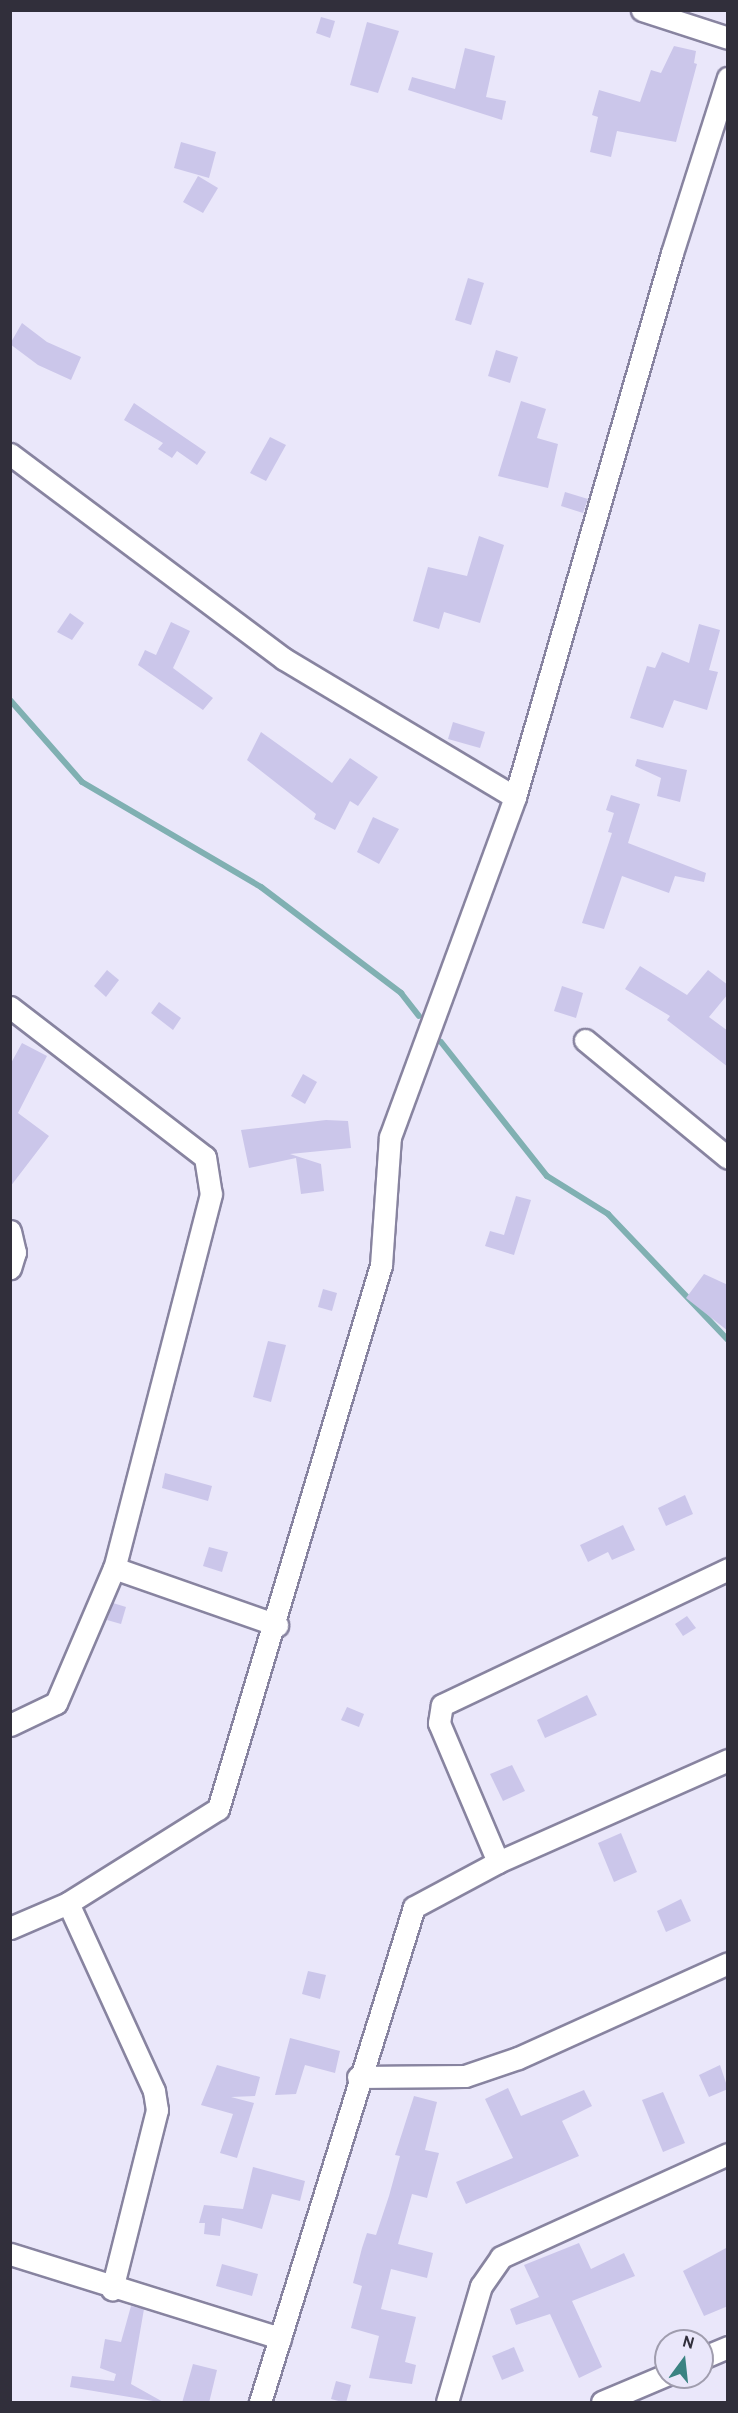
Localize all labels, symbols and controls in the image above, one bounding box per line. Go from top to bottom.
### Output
north arrow [654,2329,714,2389]
text: N [680,2332,696,2355]

